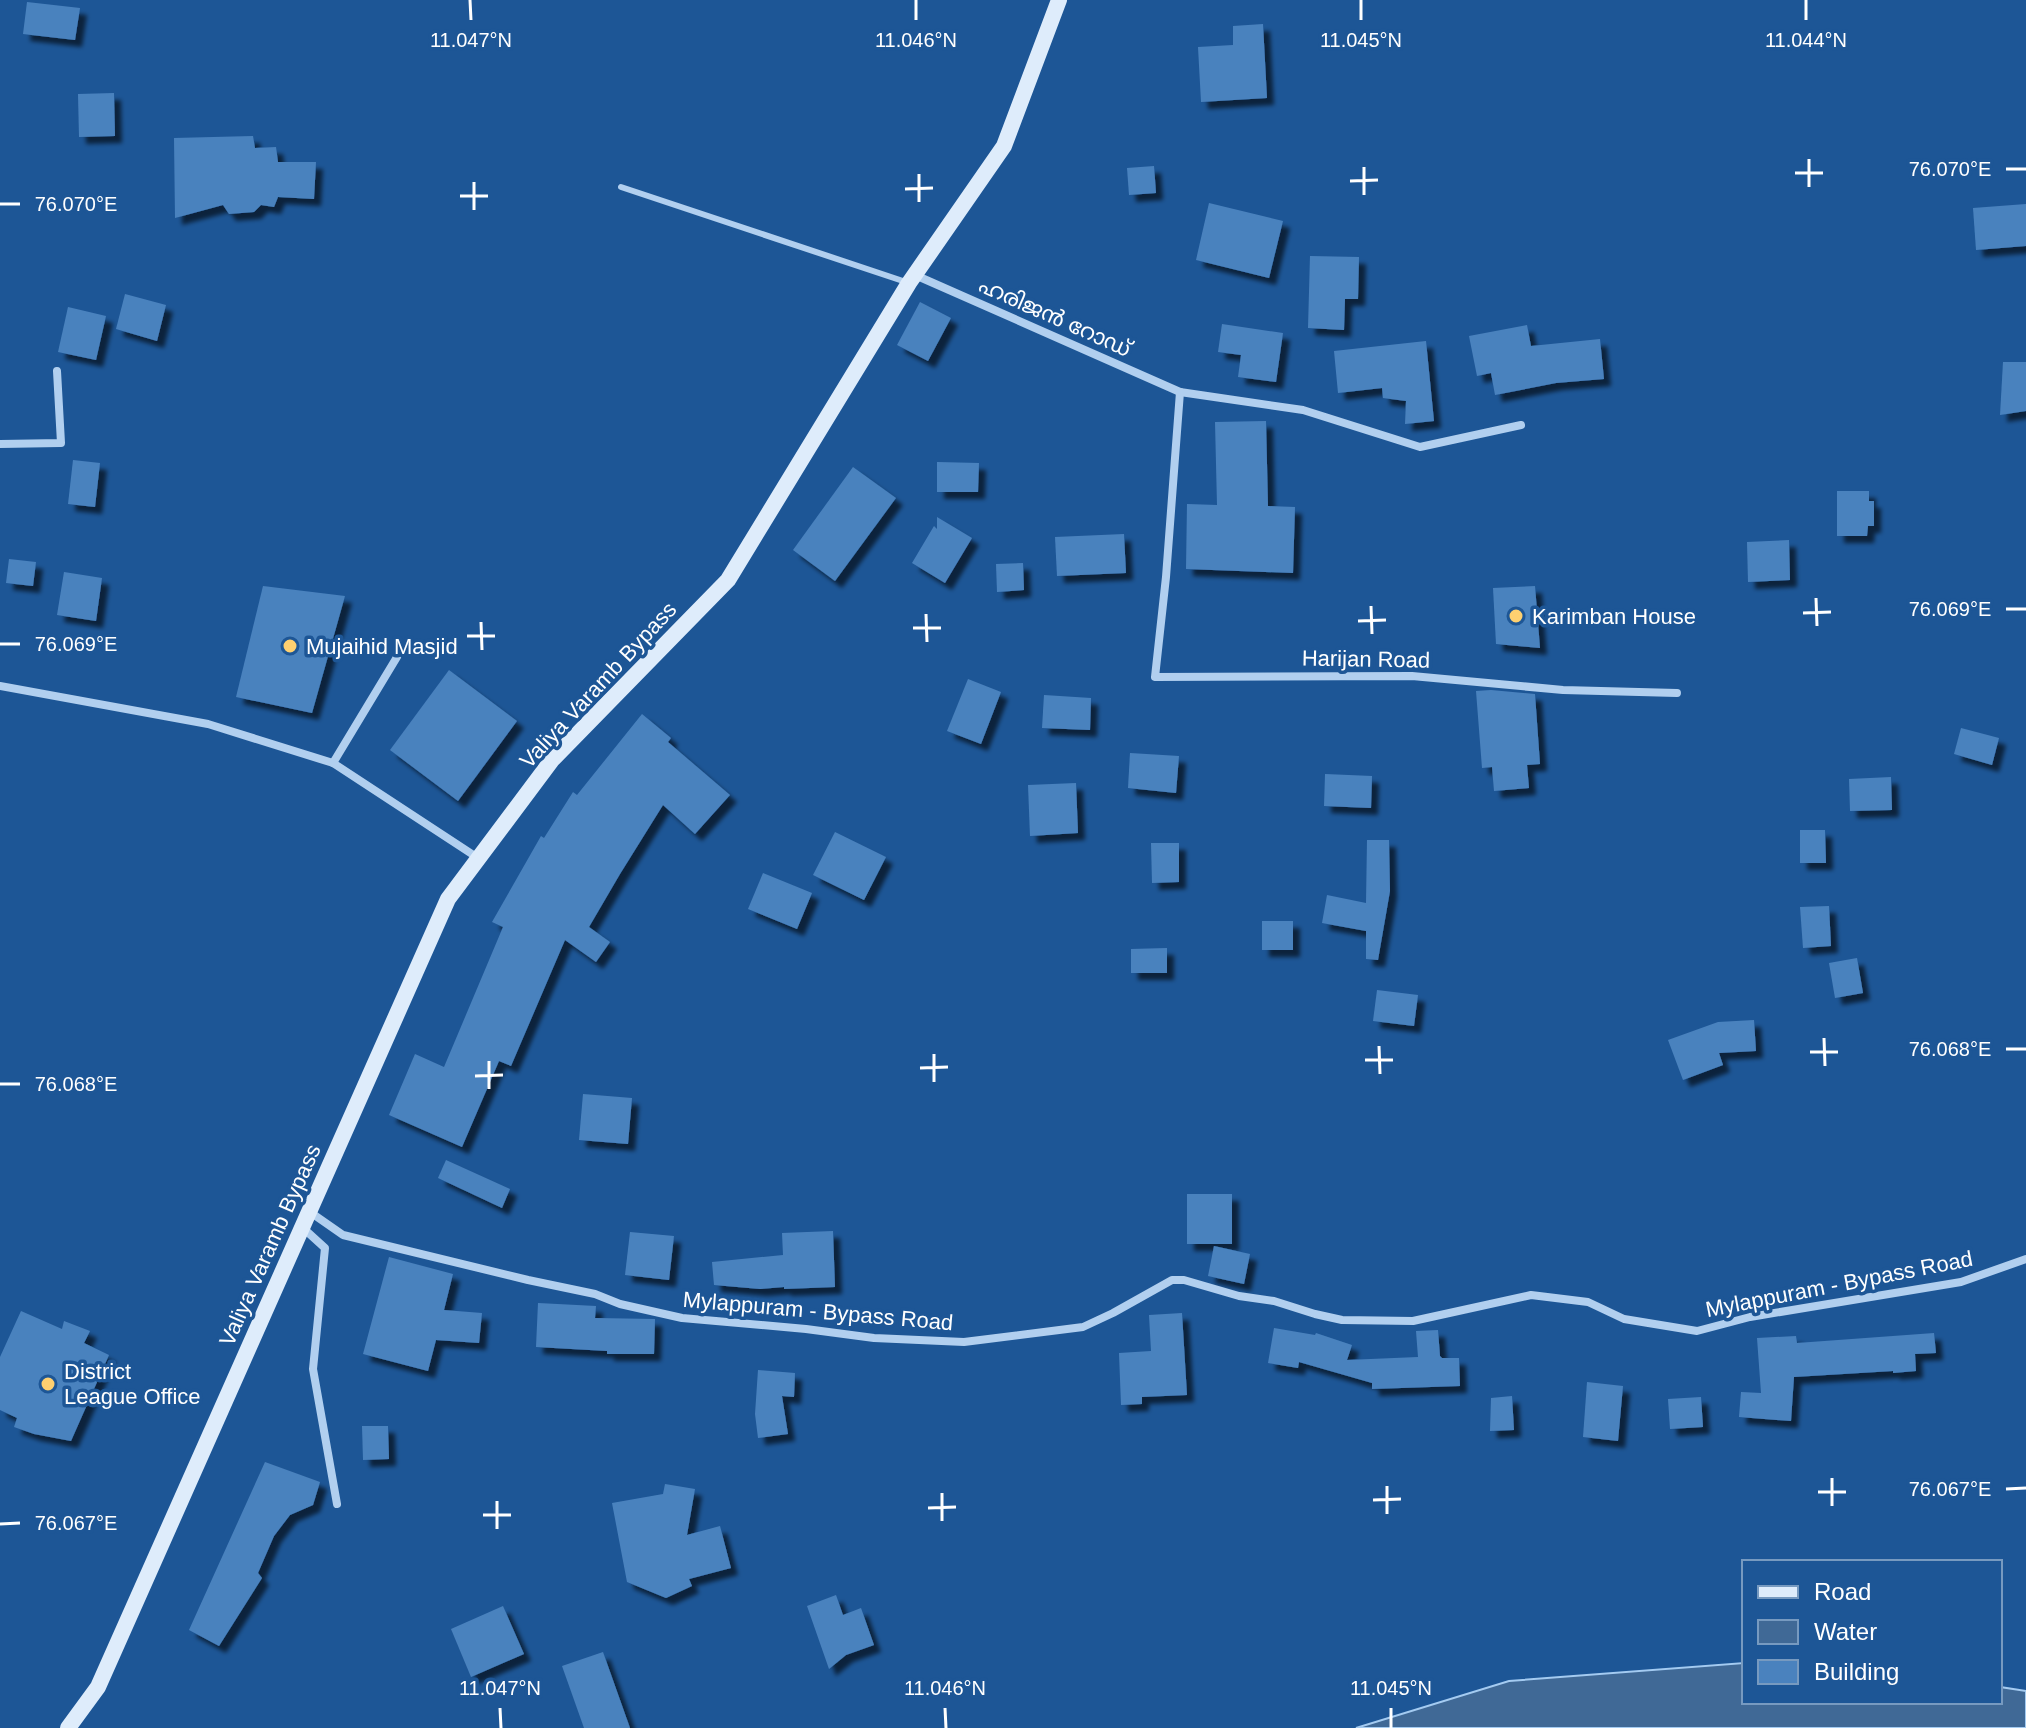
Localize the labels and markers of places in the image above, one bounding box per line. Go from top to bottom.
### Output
place label: Karimban House [1532,604,1696,629]
marker: Karimban House [1507,607,1525,625]
place label: Mujaihid Masjid [306,634,458,659]
marker: Mujaihid Masjid [281,637,299,655]
place label: District League Office [64,1359,201,1409]
marker: District League Office [39,1375,57,1393]

